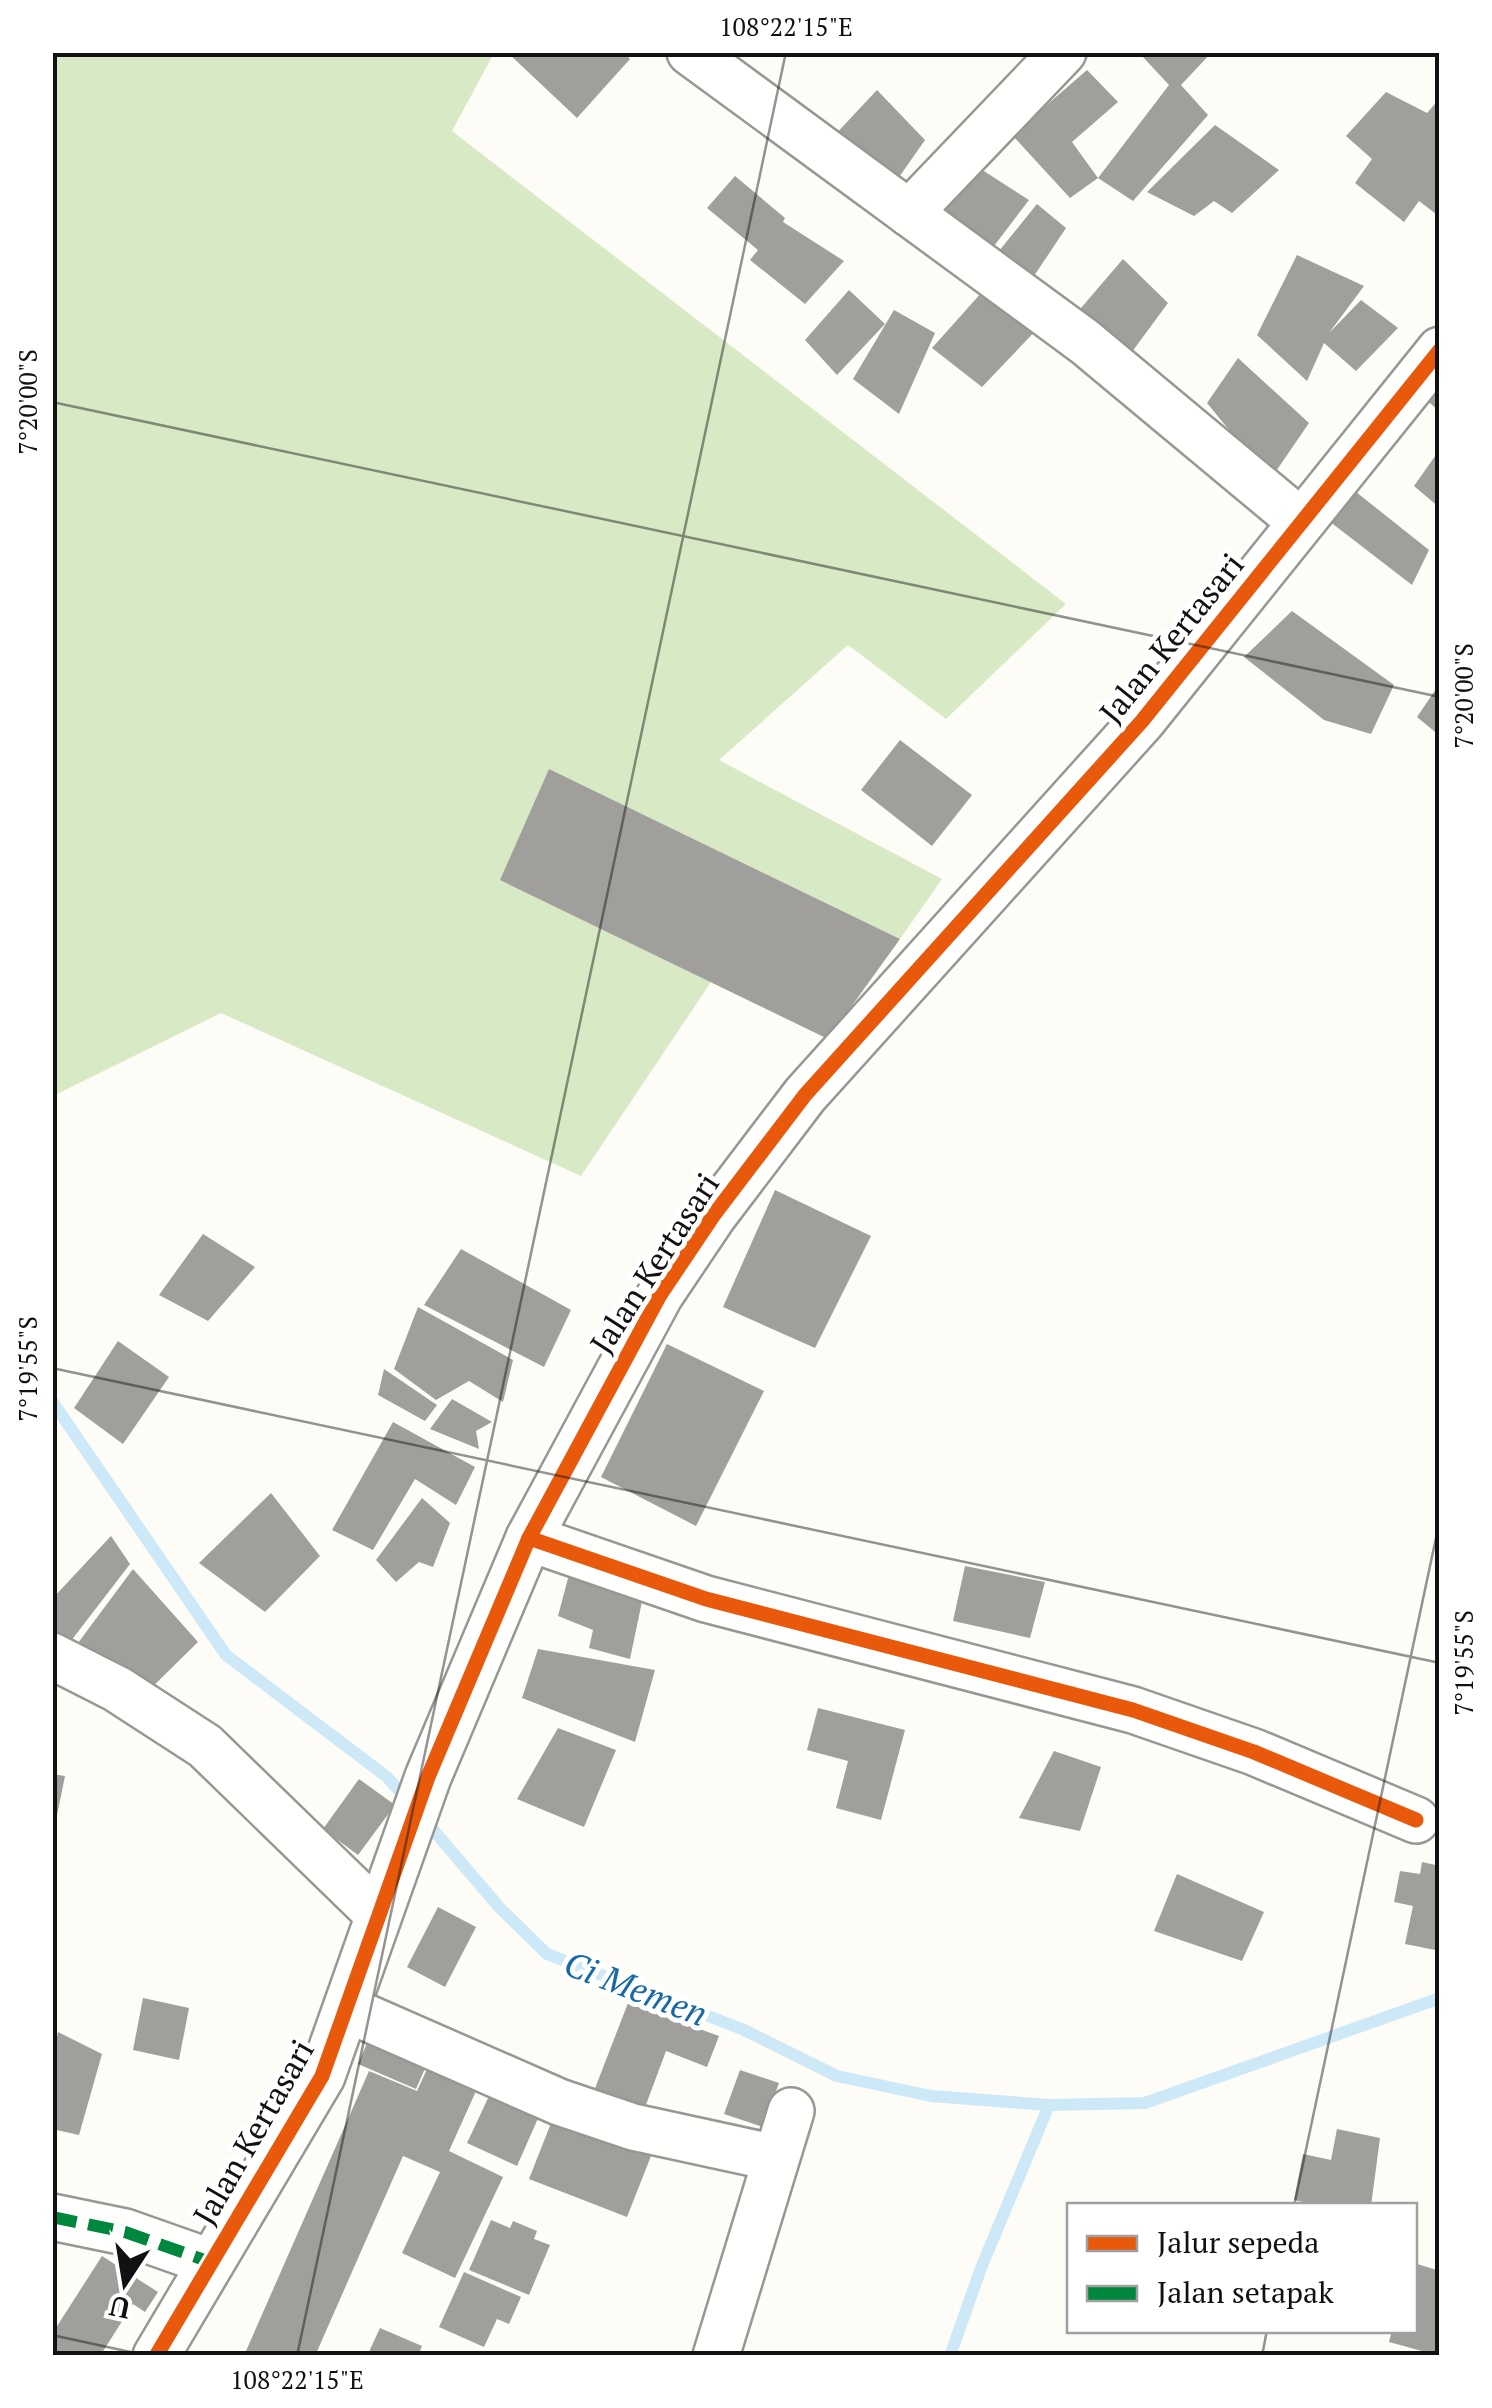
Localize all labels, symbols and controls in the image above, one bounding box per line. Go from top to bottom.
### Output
text: 108°22'15"E [719,10,853,43]
text: 7°20'00"S [11,349,44,455]
street label: Jalan Kertasari [1090,544,1252,732]
text: 7°20'00"S [1447,643,1480,749]
street label: Jalan Kertasari [580,1165,728,1361]
text: 7°19'55"S [11,1316,44,1422]
text: 7°19'55"S [1447,1610,1480,1716]
water label: Ci Memen [558,1940,714,2036]
street label: Jalan Kertasari [183,2032,323,2232]
legend [1067,2203,1417,2333]
text: Jalur sepeda [1157,2222,1319,2262]
north arrow [75,2233,175,2333]
text: Jalan setapak [1157,2272,1334,2312]
text: U [106,2288,133,2328]
text: 108°22'15"E [230,2363,364,2396]

